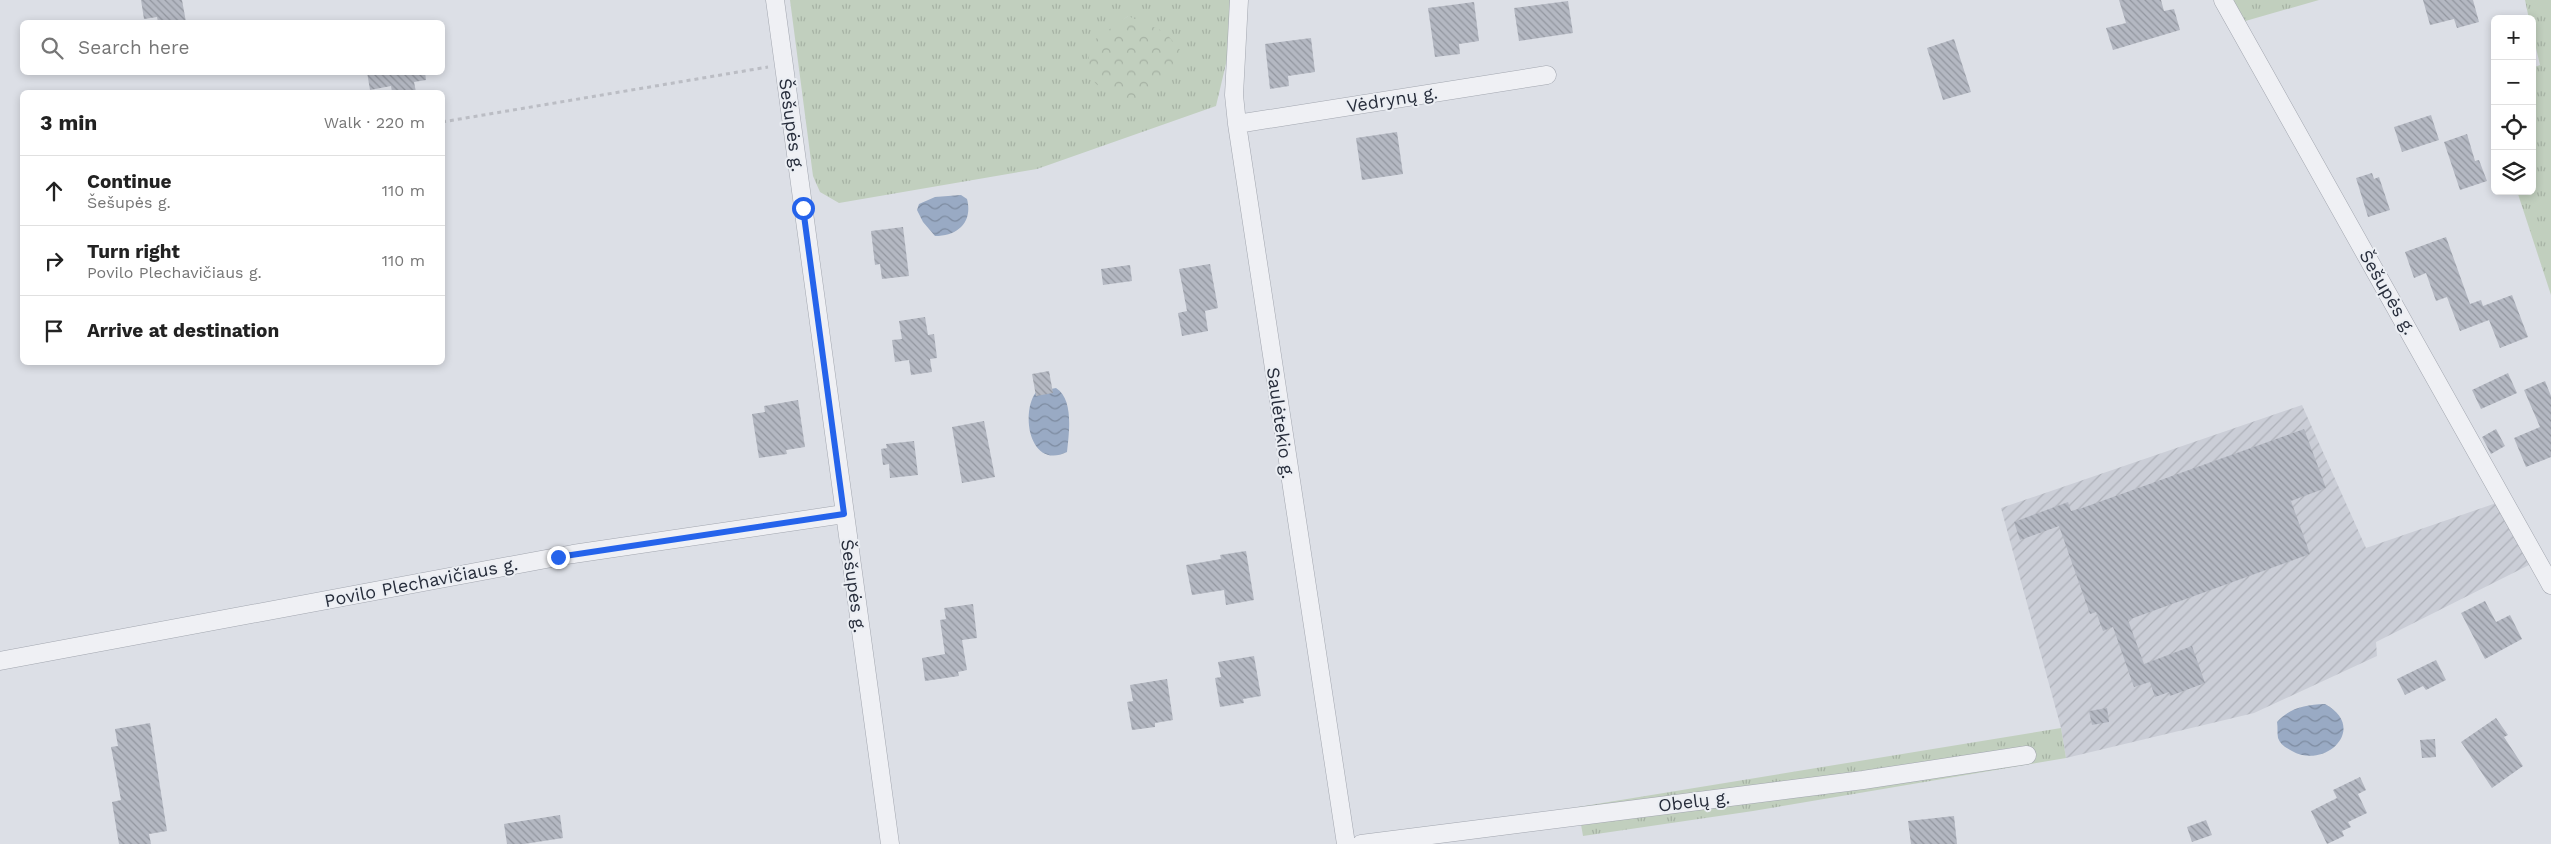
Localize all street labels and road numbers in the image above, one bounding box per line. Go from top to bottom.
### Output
street label: Šešupės g. [775,77,809,173]
street label: Vėdrynų g. [1345,81,1439,117]
street label: Šešupės g. [2355,246,2421,338]
street label: Saulėtekio g. [1263,366,1299,480]
street label: Šešupės g. [837,538,871,634]
street label: Povilo Plechavičiaus g. [323,553,519,611]
street label: Obelų g. [1657,786,1731,816]

